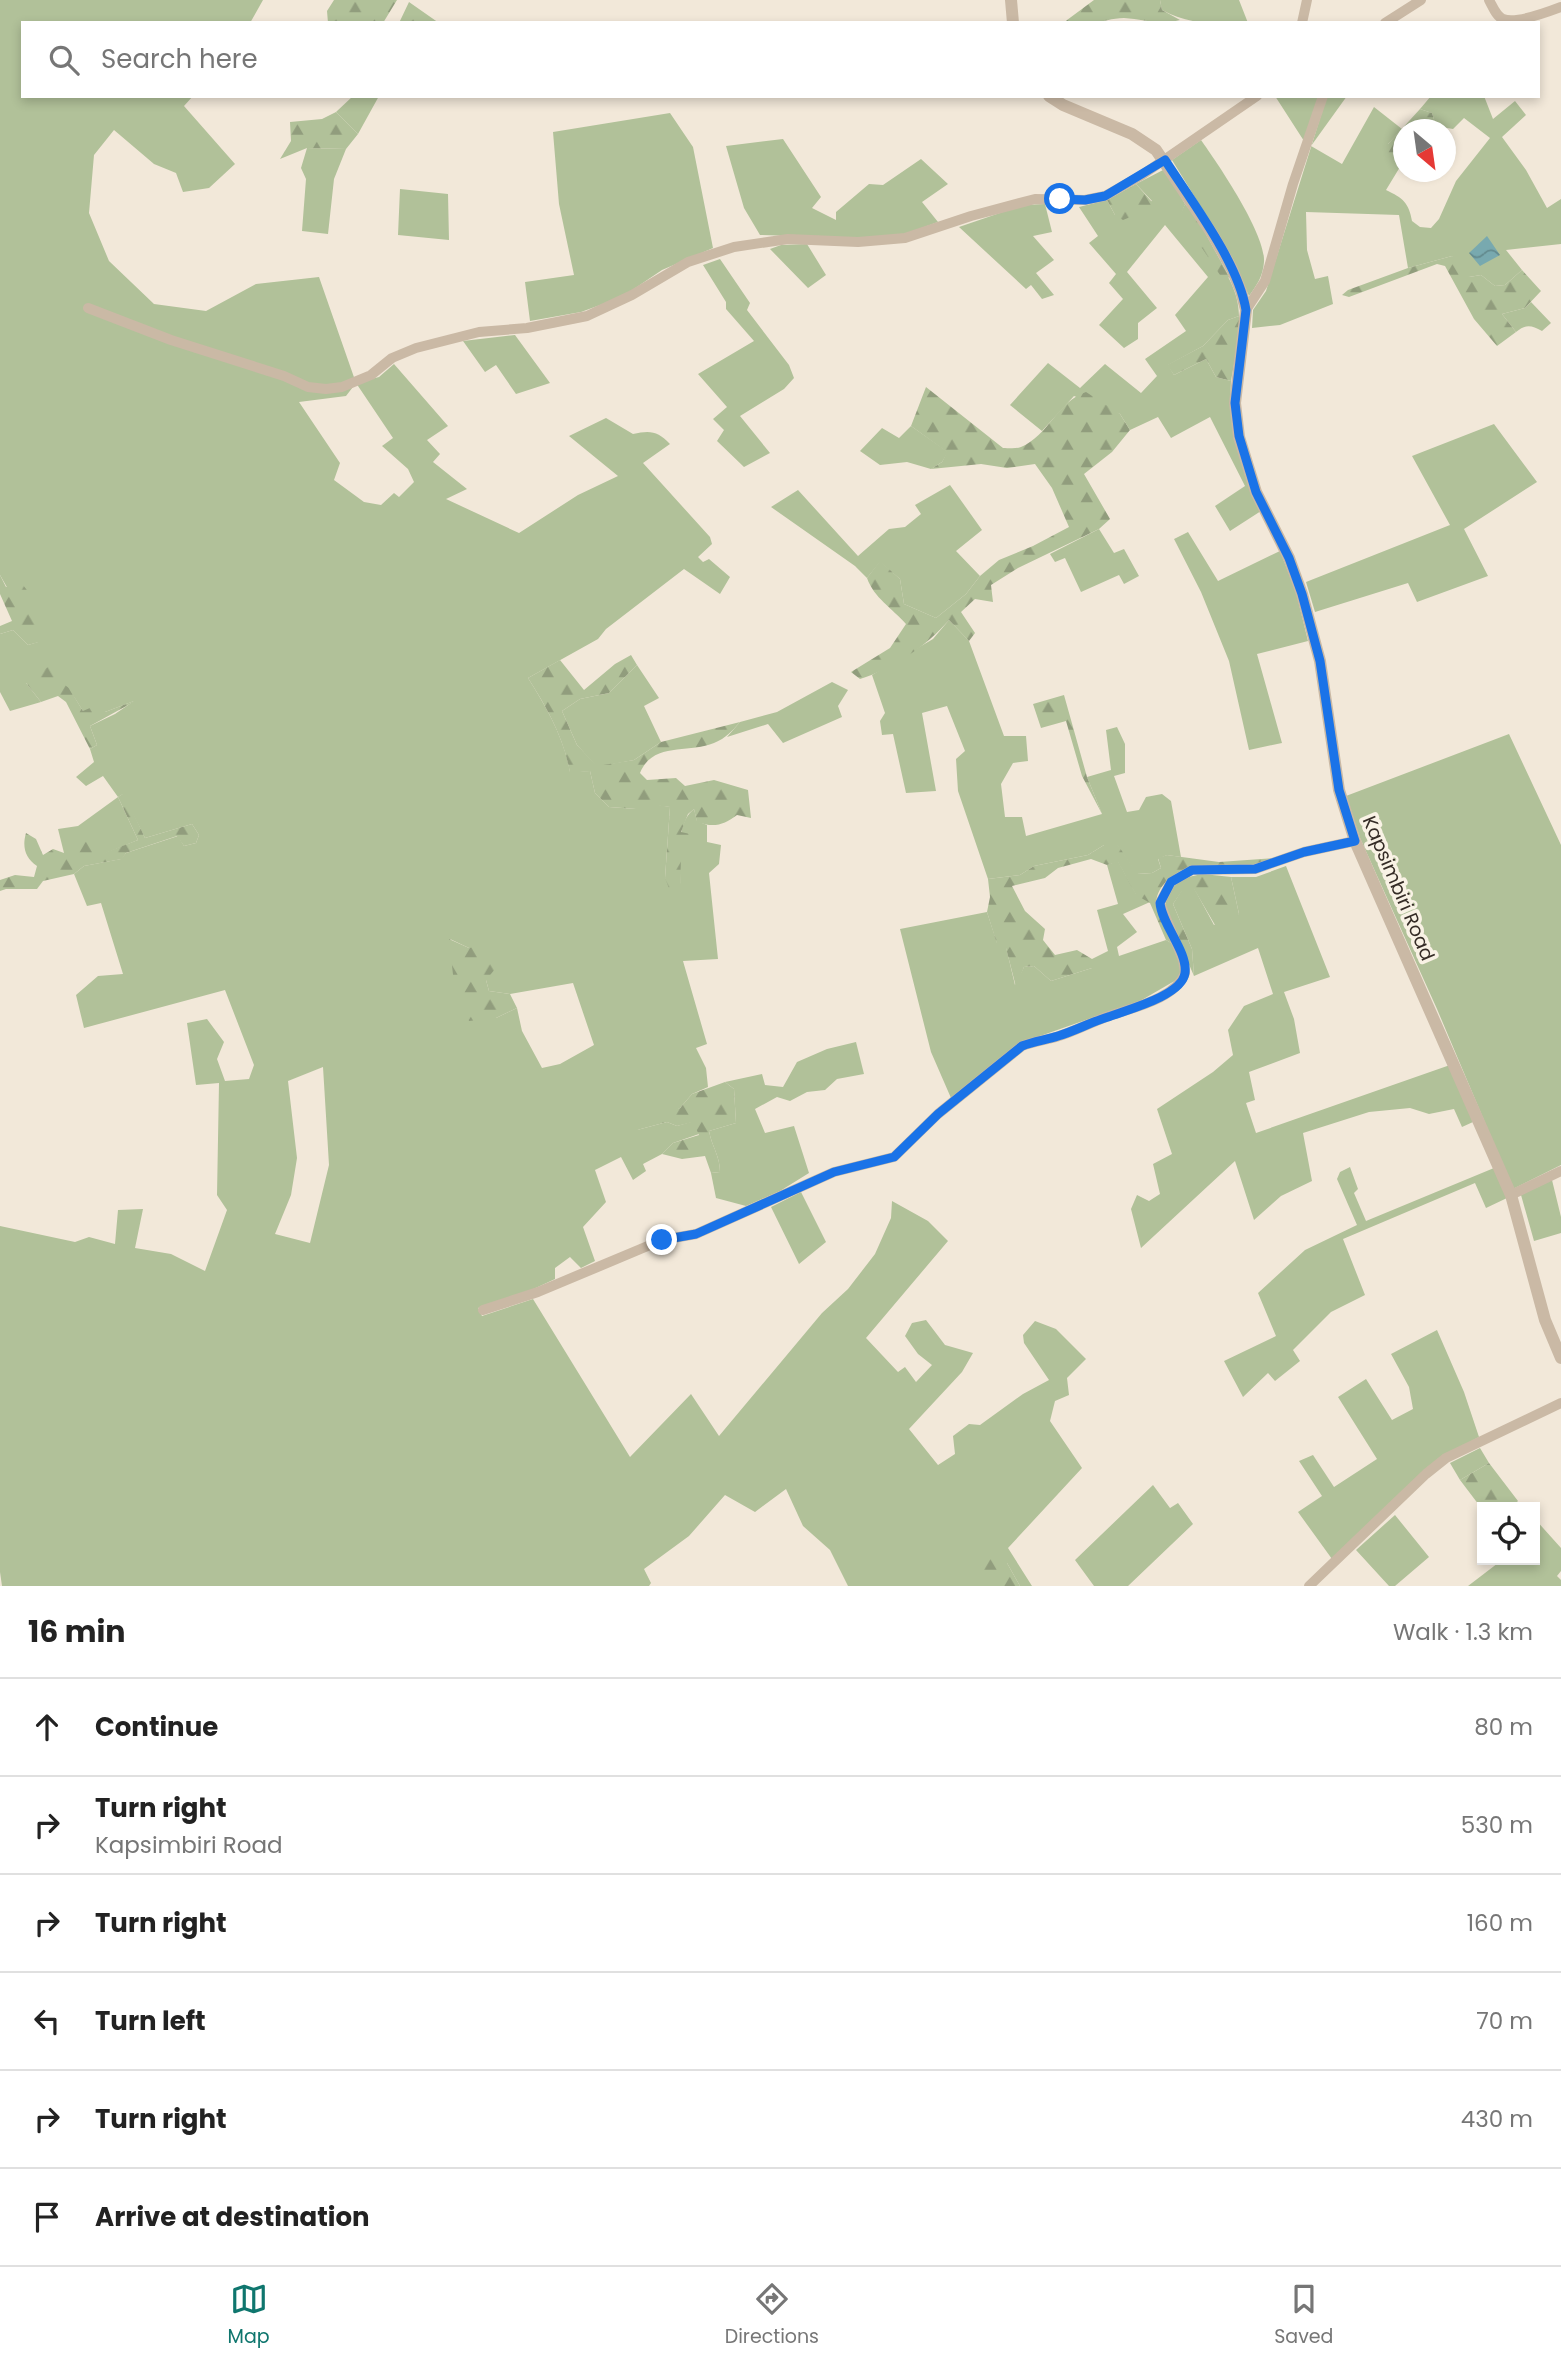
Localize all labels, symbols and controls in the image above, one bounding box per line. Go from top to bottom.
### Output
search box [21,21,1540,98]
icon: search [45,41,83,79]
text: Search here [101,41,258,77]
north arrow [1393,119,1456,182]
route start [1044,183,1075,214]
street label: Kapsimbiri Road [1356,812,1441,965]
route end [646,1224,677,1255]
map controls [1477,1502,1540,1565]
button: locate [1477,1502,1540,1565]
text: 16 min [28,1610,126,1653]
text: Walk · 1.3 km [1393,1616,1533,1648]
icon: ahead [28,1708,66,1746]
text: Continue [95,1709,218,1745]
text: 80 m [1474,1711,1533,1743]
text: Turn right [95,1790,227,1826]
icon: right [28,1806,66,1844]
text: 530 m [1461,1809,1533,1841]
text: Kapsimbiri Road [95,1829,283,1861]
icon: right [28,1904,66,1942]
text: Turn right [95,1905,227,1941]
text: 160 m [1467,1907,1533,1939]
icon: left [28,2002,66,2040]
text: Turn left [95,2003,206,2039]
text: 70 m [1476,2005,1533,2037]
icon: right [28,2100,66,2138]
text: Turn right [95,2101,227,2137]
text: 430 m [1461,2103,1533,2135]
icon: arrive [28,2198,66,2236]
text: Arrive at destination [95,2199,370,2235]
tab: Map [228,2280,270,2351]
tab: Directions [725,2280,819,2351]
tab: Saved [1274,2280,1333,2351]

